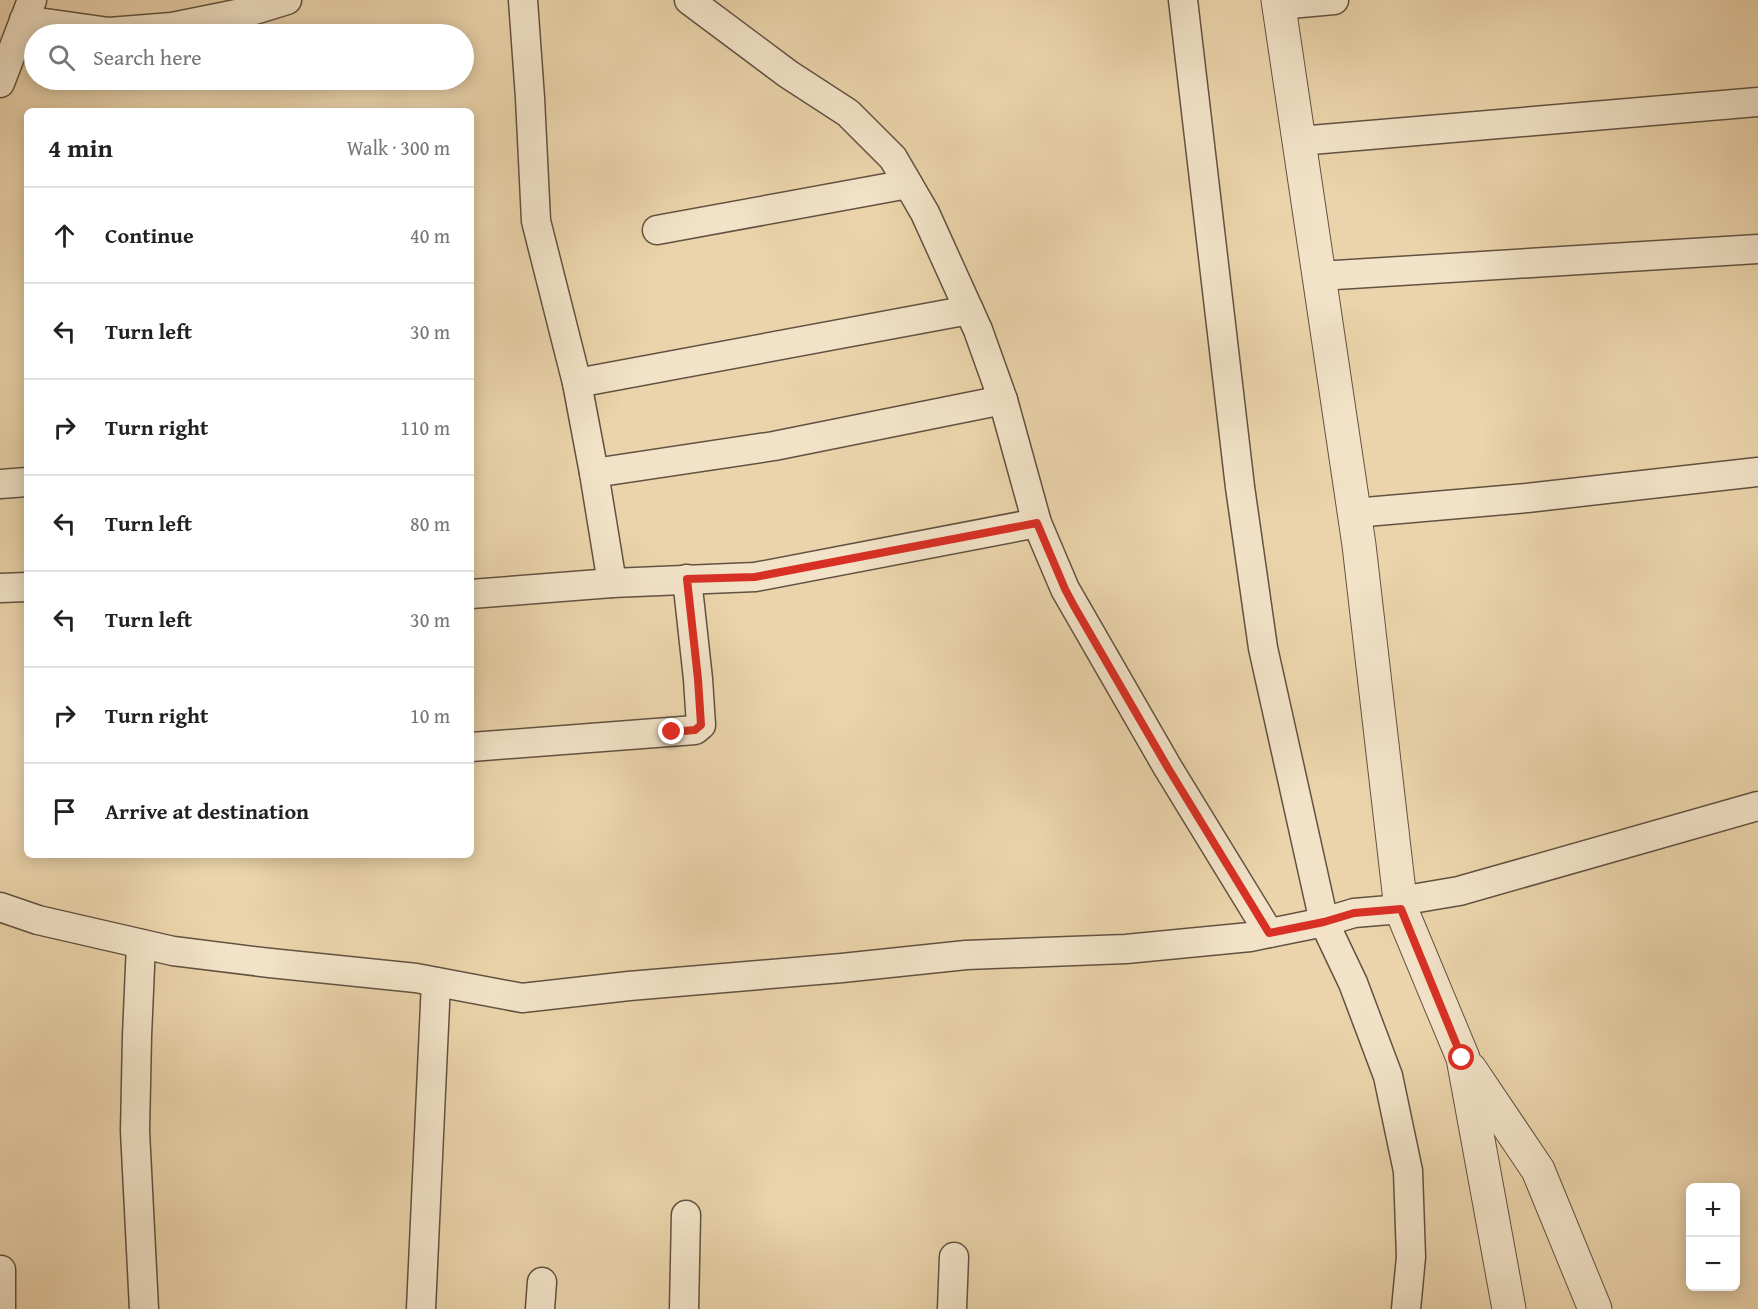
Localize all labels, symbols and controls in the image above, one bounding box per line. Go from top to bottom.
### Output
search box [24,24,474,90]
icon: search [45,41,78,74]
text: Search here [93,41,202,73]
text: 4 min [48,128,113,167]
text: Walk · 300 m [347,133,450,162]
icon: ahead [48,219,81,252]
text: Continue [105,219,194,251]
text: 40 m [410,221,450,250]
icon: left [48,315,81,348]
text: Turn left [105,315,192,347]
text: 30 m [410,317,450,346]
icon: right [48,411,81,444]
text: Turn right [105,411,208,443]
text: 110 m [400,413,450,442]
icon: left [48,507,81,540]
text: Turn left [105,507,192,539]
text: 80 m [410,509,450,538]
icon: left [48,603,81,636]
text: Turn left [105,603,192,635]
text: 30 m [410,605,450,634]
icon: right [48,699,81,732]
text: Turn right [105,699,208,731]
text: 10 m [410,701,450,730]
route end [658,718,684,744]
icon: arrive [48,795,81,828]
text: Arrive at destination [105,795,309,827]
route start [1448,1044,1474,1070]
map controls [1686,1183,1740,1291]
button: + [1686,1183,1740,1237]
button: − [1686,1237,1740,1291]

